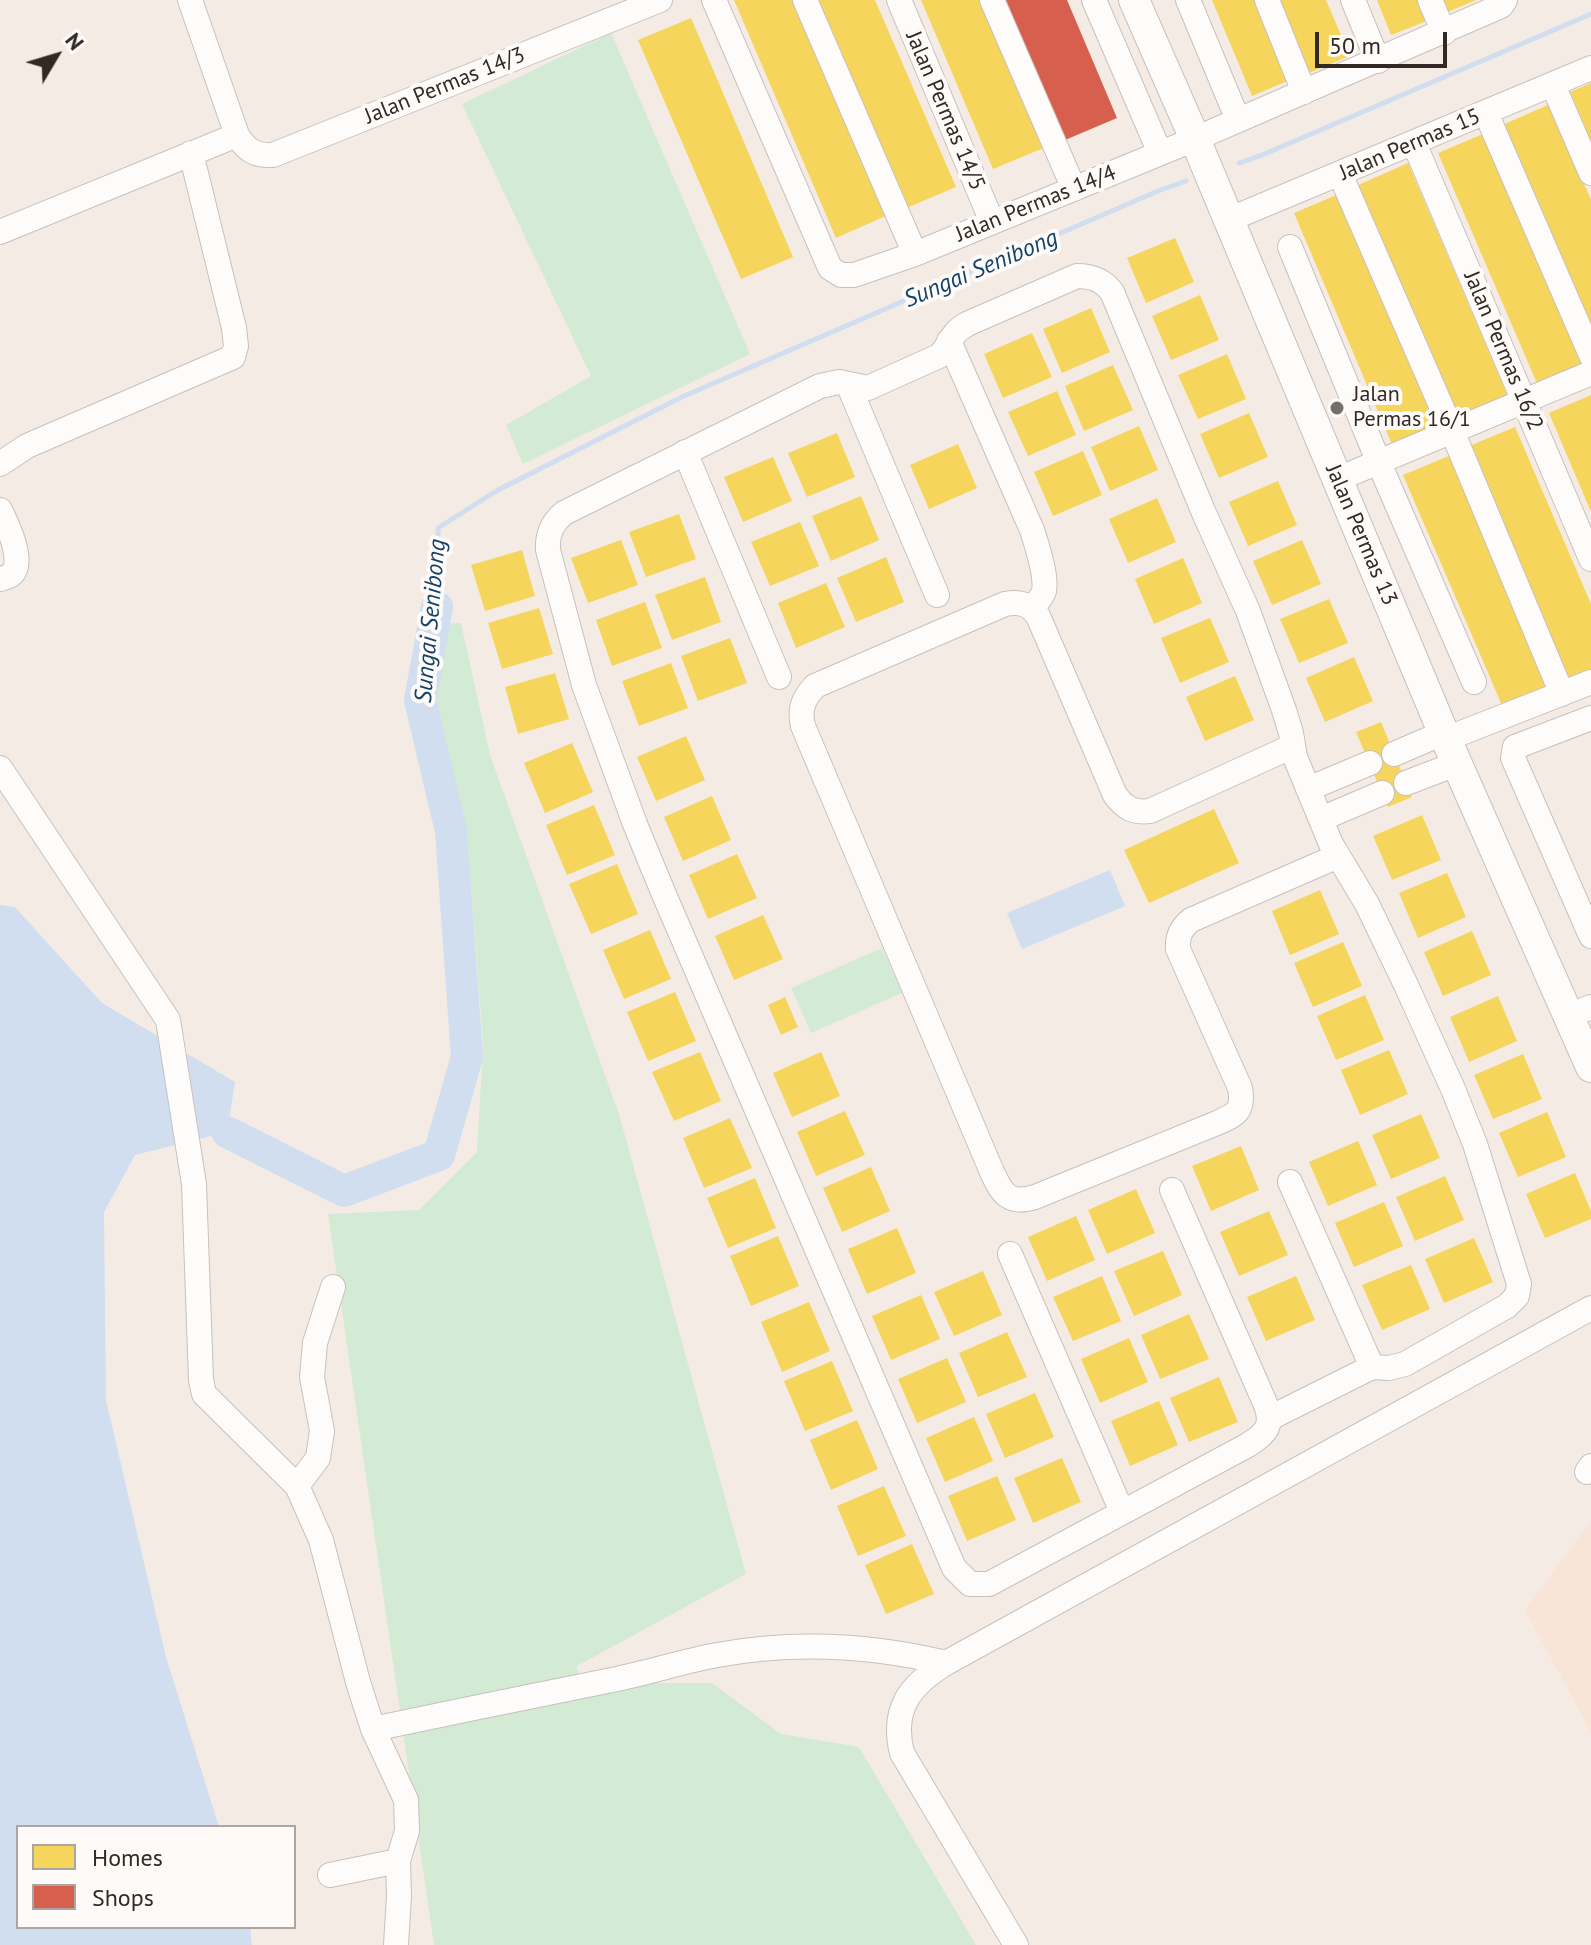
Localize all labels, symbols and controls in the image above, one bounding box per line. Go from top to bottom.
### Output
north arrow [16,16,96,96]
scale bar [1319,16,1451,66]
text: N [59,27,90,56]
street label: Jalan Permas 14/5 [900,27,990,195]
text: 50 m [1329,30,1381,61]
street label: Jalan Permas 14/3 [361,42,529,130]
street label: Jalan Permas 15 [1336,103,1484,187]
street label: Jalan Permas 14/4 [952,160,1120,248]
water label: Sungai Senibong [900,224,1062,314]
street label: Jalan Permas 16/2 [1458,267,1548,435]
place label: Jalan Permas 16/1 [1353,382,1471,434]
marker: Jalan Permas 16/1 [1328,399,1346,417]
street label: Jalan Permas 13 [1319,461,1403,609]
water label: Sungai Senibong [409,538,453,704]
legend [16,1825,296,1929]
text: Homes [92,1842,163,1873]
text: Shops [92,1882,154,1913]

